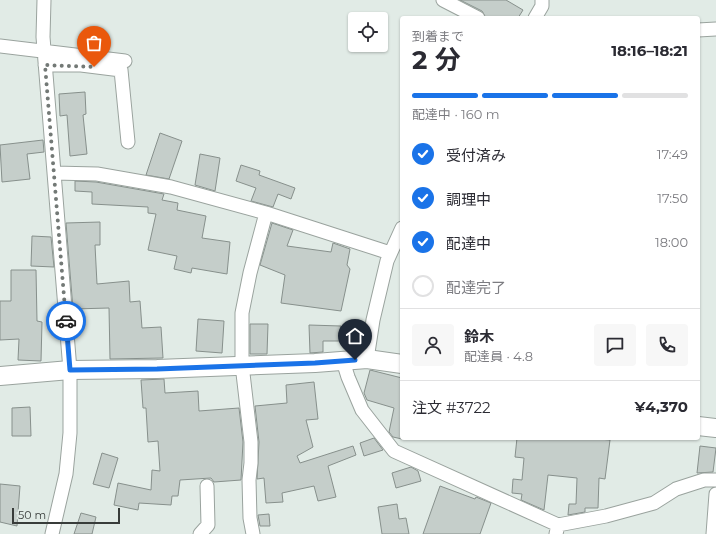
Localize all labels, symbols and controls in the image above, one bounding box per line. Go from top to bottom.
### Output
map controls [348,12,388,52]
button: locate [348,12,388,52]
pin [77,26,111,67]
text: 到着まで [412,28,464,44]
icon: bag [83,32,105,54]
text: 18:16–18:21 [611,41,688,60]
text: 2 分 [412,44,461,76]
text: 配達中 · 160 m [412,106,500,122]
icon: check [412,143,434,165]
text: 受付済み [446,146,506,165]
text: 17:49 [657,146,688,162]
icon: check [412,187,434,209]
text: 調理中 [446,190,491,209]
text: 17:50 [657,190,688,206]
icon: check [412,231,434,253]
text: 配達中 [446,234,491,253]
text: 18:00 [655,234,688,250]
text: 配達完了 [446,278,506,297]
courier [46,301,86,341]
icon: car [55,310,77,332]
pin [338,319,372,360]
button: person [412,324,454,366]
button: chat [594,324,636,366]
button: phone [646,324,688,366]
icon: home [344,325,366,347]
text: 鈴木 [464,327,494,346]
text: 配達員 · 4.8 [464,348,533,364]
text: ¥4,370 [634,397,688,416]
text: 注文 #3722 [412,398,491,417]
scale bar [12,506,120,525]
text: 50 m [18,508,46,522]

